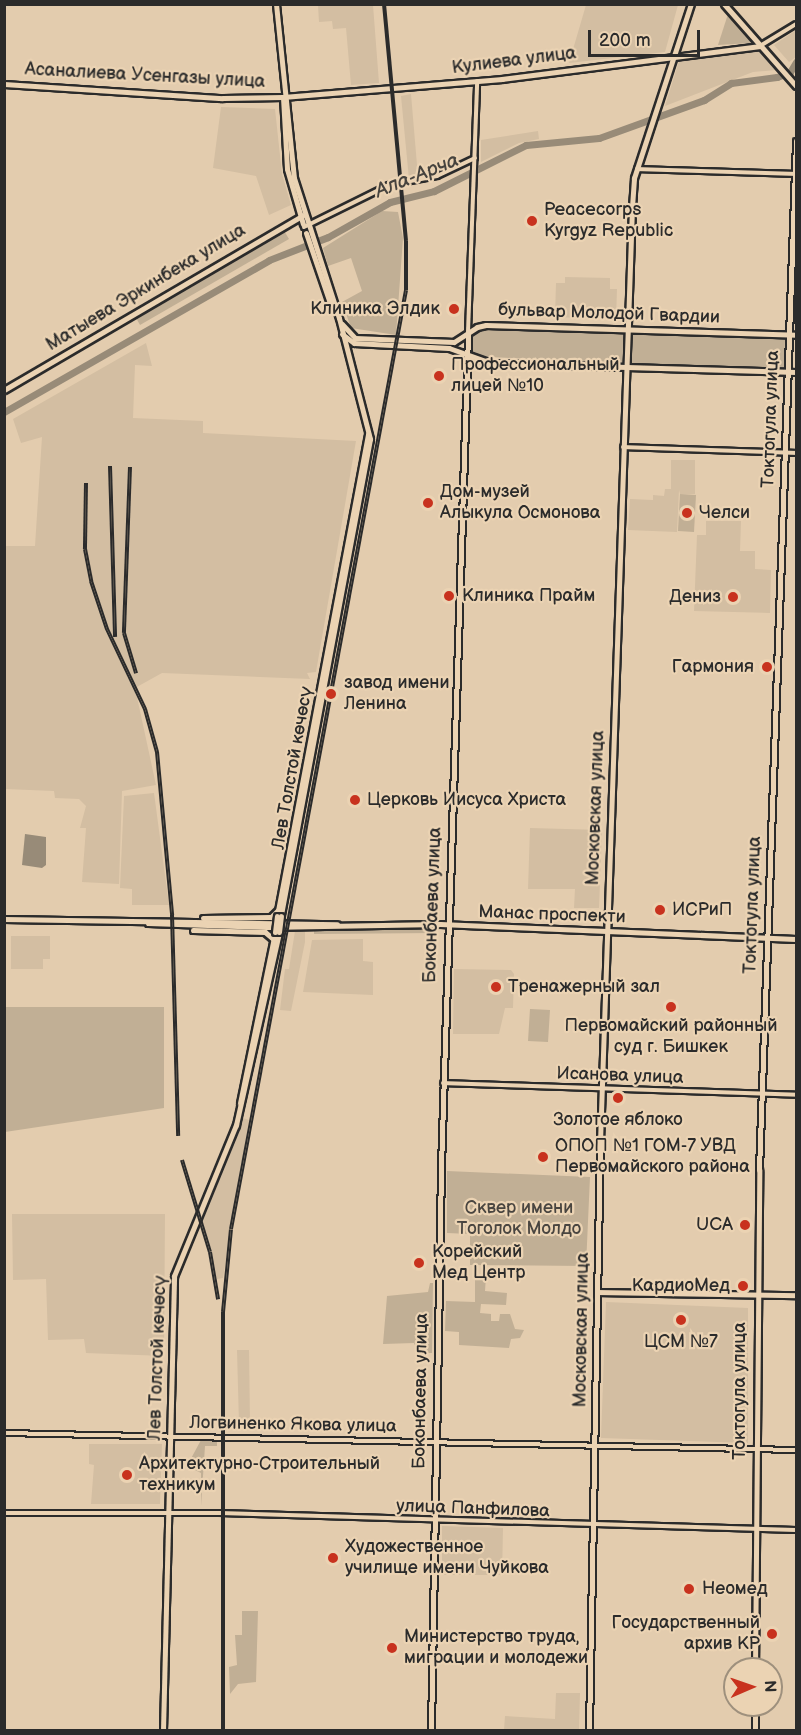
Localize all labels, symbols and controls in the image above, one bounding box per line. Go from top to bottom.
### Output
scale bar [591,18,704,56]
text: 200 m [599,30,651,51]
street label: Кулиева улица [451,43,577,79]
street label: Асаналиева Усенгазы улица [24,59,266,93]
water label: Ала-Арча [372,148,462,204]
place label: Peacecorps Kyrgyz Republic [544,200,673,242]
marker: Peacecorps Kyrgyz Republic [525,214,539,228]
street label: Матыева Эркинбека улица [42,220,250,356]
place label: Клиника Элдик [310,298,440,320]
street label: бульвар Молодой Гвардии [498,299,720,329]
marker: Клиника Элдик [445,300,463,318]
street label: Токтогула улица [758,350,784,488]
place label: Профессиональный лицей №10 [451,355,620,398]
marker: Профессиональный лицей №10 [432,369,446,383]
place label: Дом-музей Алыкула Осмонова [440,482,600,524]
marker: Дом-музей Алыкула Осмонова [421,496,435,510]
place label: Челси [699,502,750,524]
marker: Челси [680,506,694,520]
place label: Клиника Прайм [462,585,595,607]
place label: Дениз [669,586,721,608]
marker: Клиника Прайм [440,587,458,605]
marker: Дениз [726,590,740,604]
place label: Гармония [672,656,754,678]
marker: Гармония [758,658,776,676]
place label: завод имени Ленина [344,673,450,716]
street label: Лев Толстой көчөсү [268,685,318,851]
marker: завод имени Ленина [322,685,340,703]
street label: Московская улица [583,730,609,886]
place label: Церковь Иисуса Христа [367,789,566,811]
marker: Церковь Иисуса Христа [348,793,362,807]
street label: Боконбаева улица [419,827,447,983]
street label: Токтогула улица [740,836,766,974]
place label: ИСРиП [672,899,732,921]
street label: Манас проспекти [478,902,626,928]
marker: ИСРиП [653,903,667,917]
place label: Тренажерный зал [508,976,660,998]
marker: Тренажерный зал [489,980,503,994]
marker: Первомайский районный суд г. Бишкек [664,1000,678,1014]
place label: Первомайский районный суд г. Бишкек [565,1016,777,1058]
street label: Исанова улица [556,1063,684,1089]
marker: Золотое яблоко [609,1089,627,1107]
place label: Золотое яблоко [553,1109,683,1131]
place label: ОПОП №1 ГОМ-7 УВД Первомайского района [555,1136,750,1178]
marker: ОПОП №1 ГОМ-7 УВД Первомайского района [536,1150,550,1164]
park label: Сквер имени Тоголок Молдо [457,1198,581,1240]
place label: UCA [696,1214,733,1236]
marker: UCA [738,1218,752,1232]
place label: Корейский Мед Центр [432,1242,525,1284]
street label: Московская улица [570,1252,594,1408]
marker: Корейский Мед Центр [410,1254,428,1272]
street label: Лев Толстой көчөсү [144,1275,172,1441]
place label: КардиоМед [632,1275,730,1297]
marker: КардиоМед [734,1277,752,1295]
marker: ЦСМ №7 [672,1311,690,1329]
street label: Боконбаева улица [409,1313,433,1469]
street label: Токтогула улица [729,1322,751,1460]
place label: ЦСМ №7 [644,1331,718,1353]
street label: Логвиненко Якова улица [189,1412,397,1438]
place label: Архитектурно-Строительный техникум [139,1454,380,1496]
marker: Архитектурно-Строительный техникум [120,1468,134,1482]
street label: улица Панфилова [396,1496,550,1522]
place label: Художественное училище имени Чуйкова [345,1537,549,1580]
marker: Художественное училище имени Чуйкова [326,1551,340,1565]
place label: Неомед [702,1578,768,1600]
marker: Неомед [680,1580,698,1598]
place label: Государственный архив КР [612,1613,760,1656]
place label: Министерство труда, миграции и молодежи [404,1627,588,1670]
marker: Государственный архив КР [765,1627,779,1641]
marker: Министерство труда, миграции и молодежи [385,1641,399,1655]
north arrow [723,1657,783,1717]
text: N [760,1680,779,1693]

